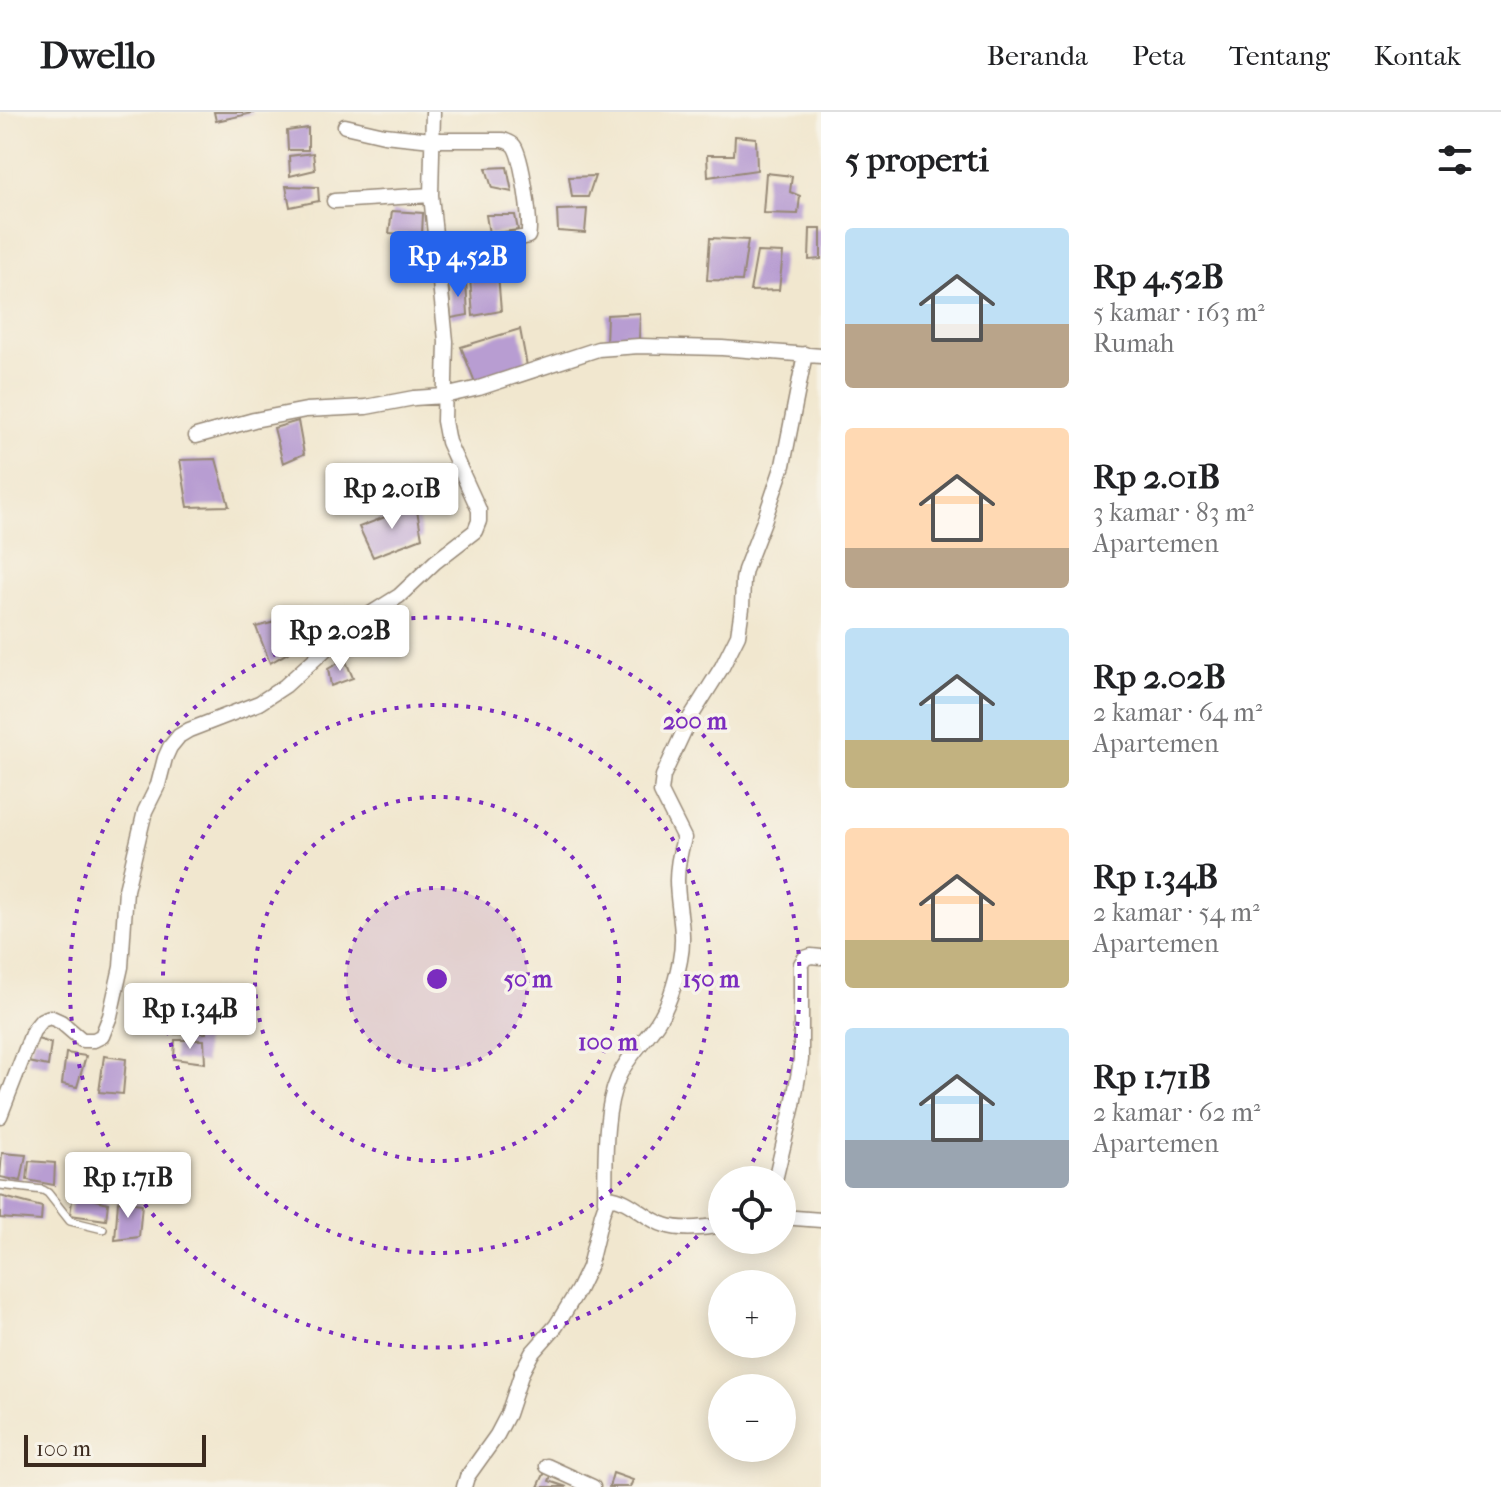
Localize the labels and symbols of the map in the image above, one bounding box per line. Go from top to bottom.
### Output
pin: Rp 4.52B [375,231,541,299]
pin: Rp 2.01B [309,463,475,531]
pin: Rp 2.02B [257,605,423,673]
text: 200 m [663,707,728,735]
centre of rings [423,965,451,993]
text: 50 m [504,965,553,993]
text: 150 m [682,965,741,993]
pin: Rp 1.34B [107,983,273,1051]
text: 100 m [578,1028,639,1056]
pin: Rp 1.71B [45,1152,211,1220]
scale bar [24,1431,206,1467]

